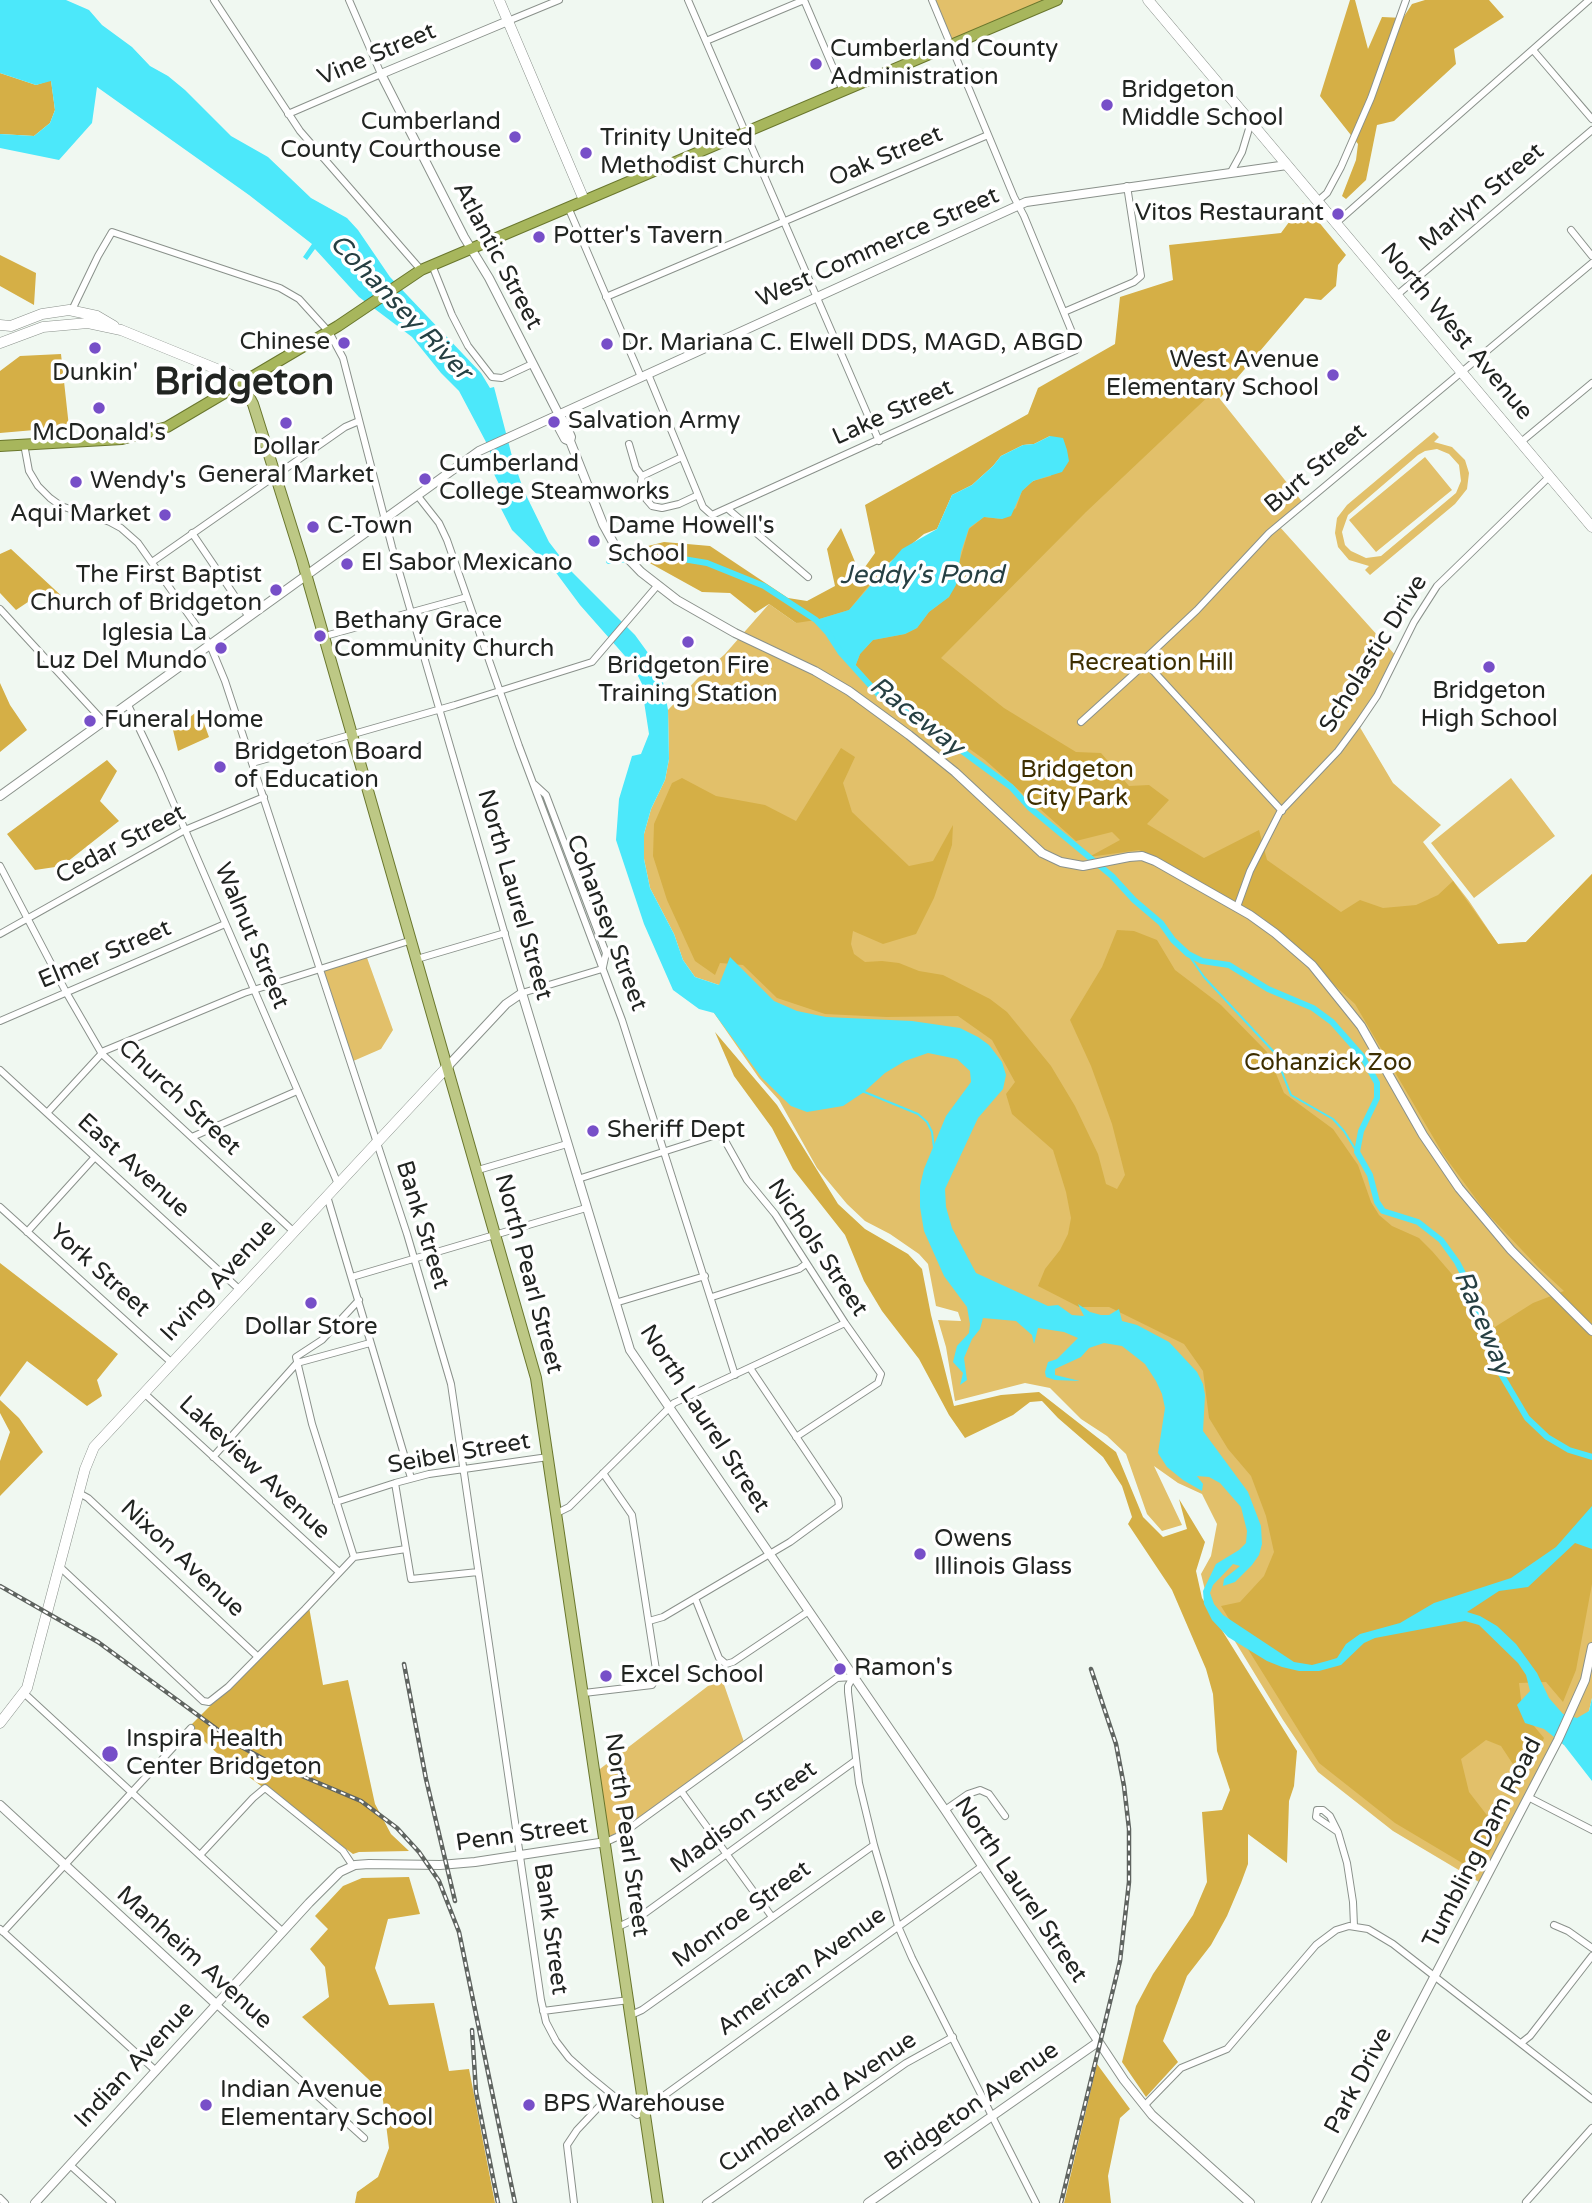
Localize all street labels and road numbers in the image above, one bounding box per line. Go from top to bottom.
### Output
street label: Vine Street [314,17,440,93]
street label: Oak Street [825,120,947,194]
street label: Marlyn Street [1414,137,1550,259]
street label: Atlantic Street [446,177,548,335]
street label: West Commerce Street [752,182,1004,314]
street label: North West Avenue [1374,238,1538,426]
street label: Lake Street [828,374,958,452]
street label: Burt Street [1259,418,1373,520]
street label: Scholastic Drive [1314,570,1434,738]
street label: North Laurel Street [470,786,558,1004]
street label: Cedar Street [51,799,191,891]
street label: Cohansey Street [559,831,653,1015]
street label: Walnut Street [207,859,295,1013]
street label: Elmer Street [35,914,175,996]
street label: Church Street [112,1034,246,1162]
street label: East Avenue [71,1108,195,1224]
street label: Bank Street [389,1157,455,1293]
street label: North Pearl Street [487,1171,569,1377]
street label: Nichols Street [761,1174,873,1322]
street label: Irving Avenue [155,1214,283,1348]
street label: York Street [43,1218,155,1324]
street label: North Laurel Street [633,1320,775,1518]
street label: Lakeview Avenue [172,1390,336,1546]
street label: Seibel Street [386,1427,532,1481]
street label: Nixon Avenue [114,1494,250,1624]
street label: North Pearl Street [597,1731,655,1939]
street label: Tumbling Dam Road [1417,1733,1549,1953]
street label: Madison Street [665,1755,823,1881]
street label: North Laurel Street [947,1792,1093,1988]
street label: Penn Street [454,1811,590,1859]
street label: Monroe Street [667,1855,817,1975]
street label: Bank Street [527,1861,573,1997]
street label: Manheim Avenue [110,1881,278,2035]
street label: American Avenue [712,1901,892,2043]
street label: Indian Avenue [69,1996,201,2134]
street label: Park Drive [1319,2023,1399,2139]
street label: Cumberland Avenue [714,2026,922,2180]
street label: Bridgeton Avenue [879,2036,1065,2178]

